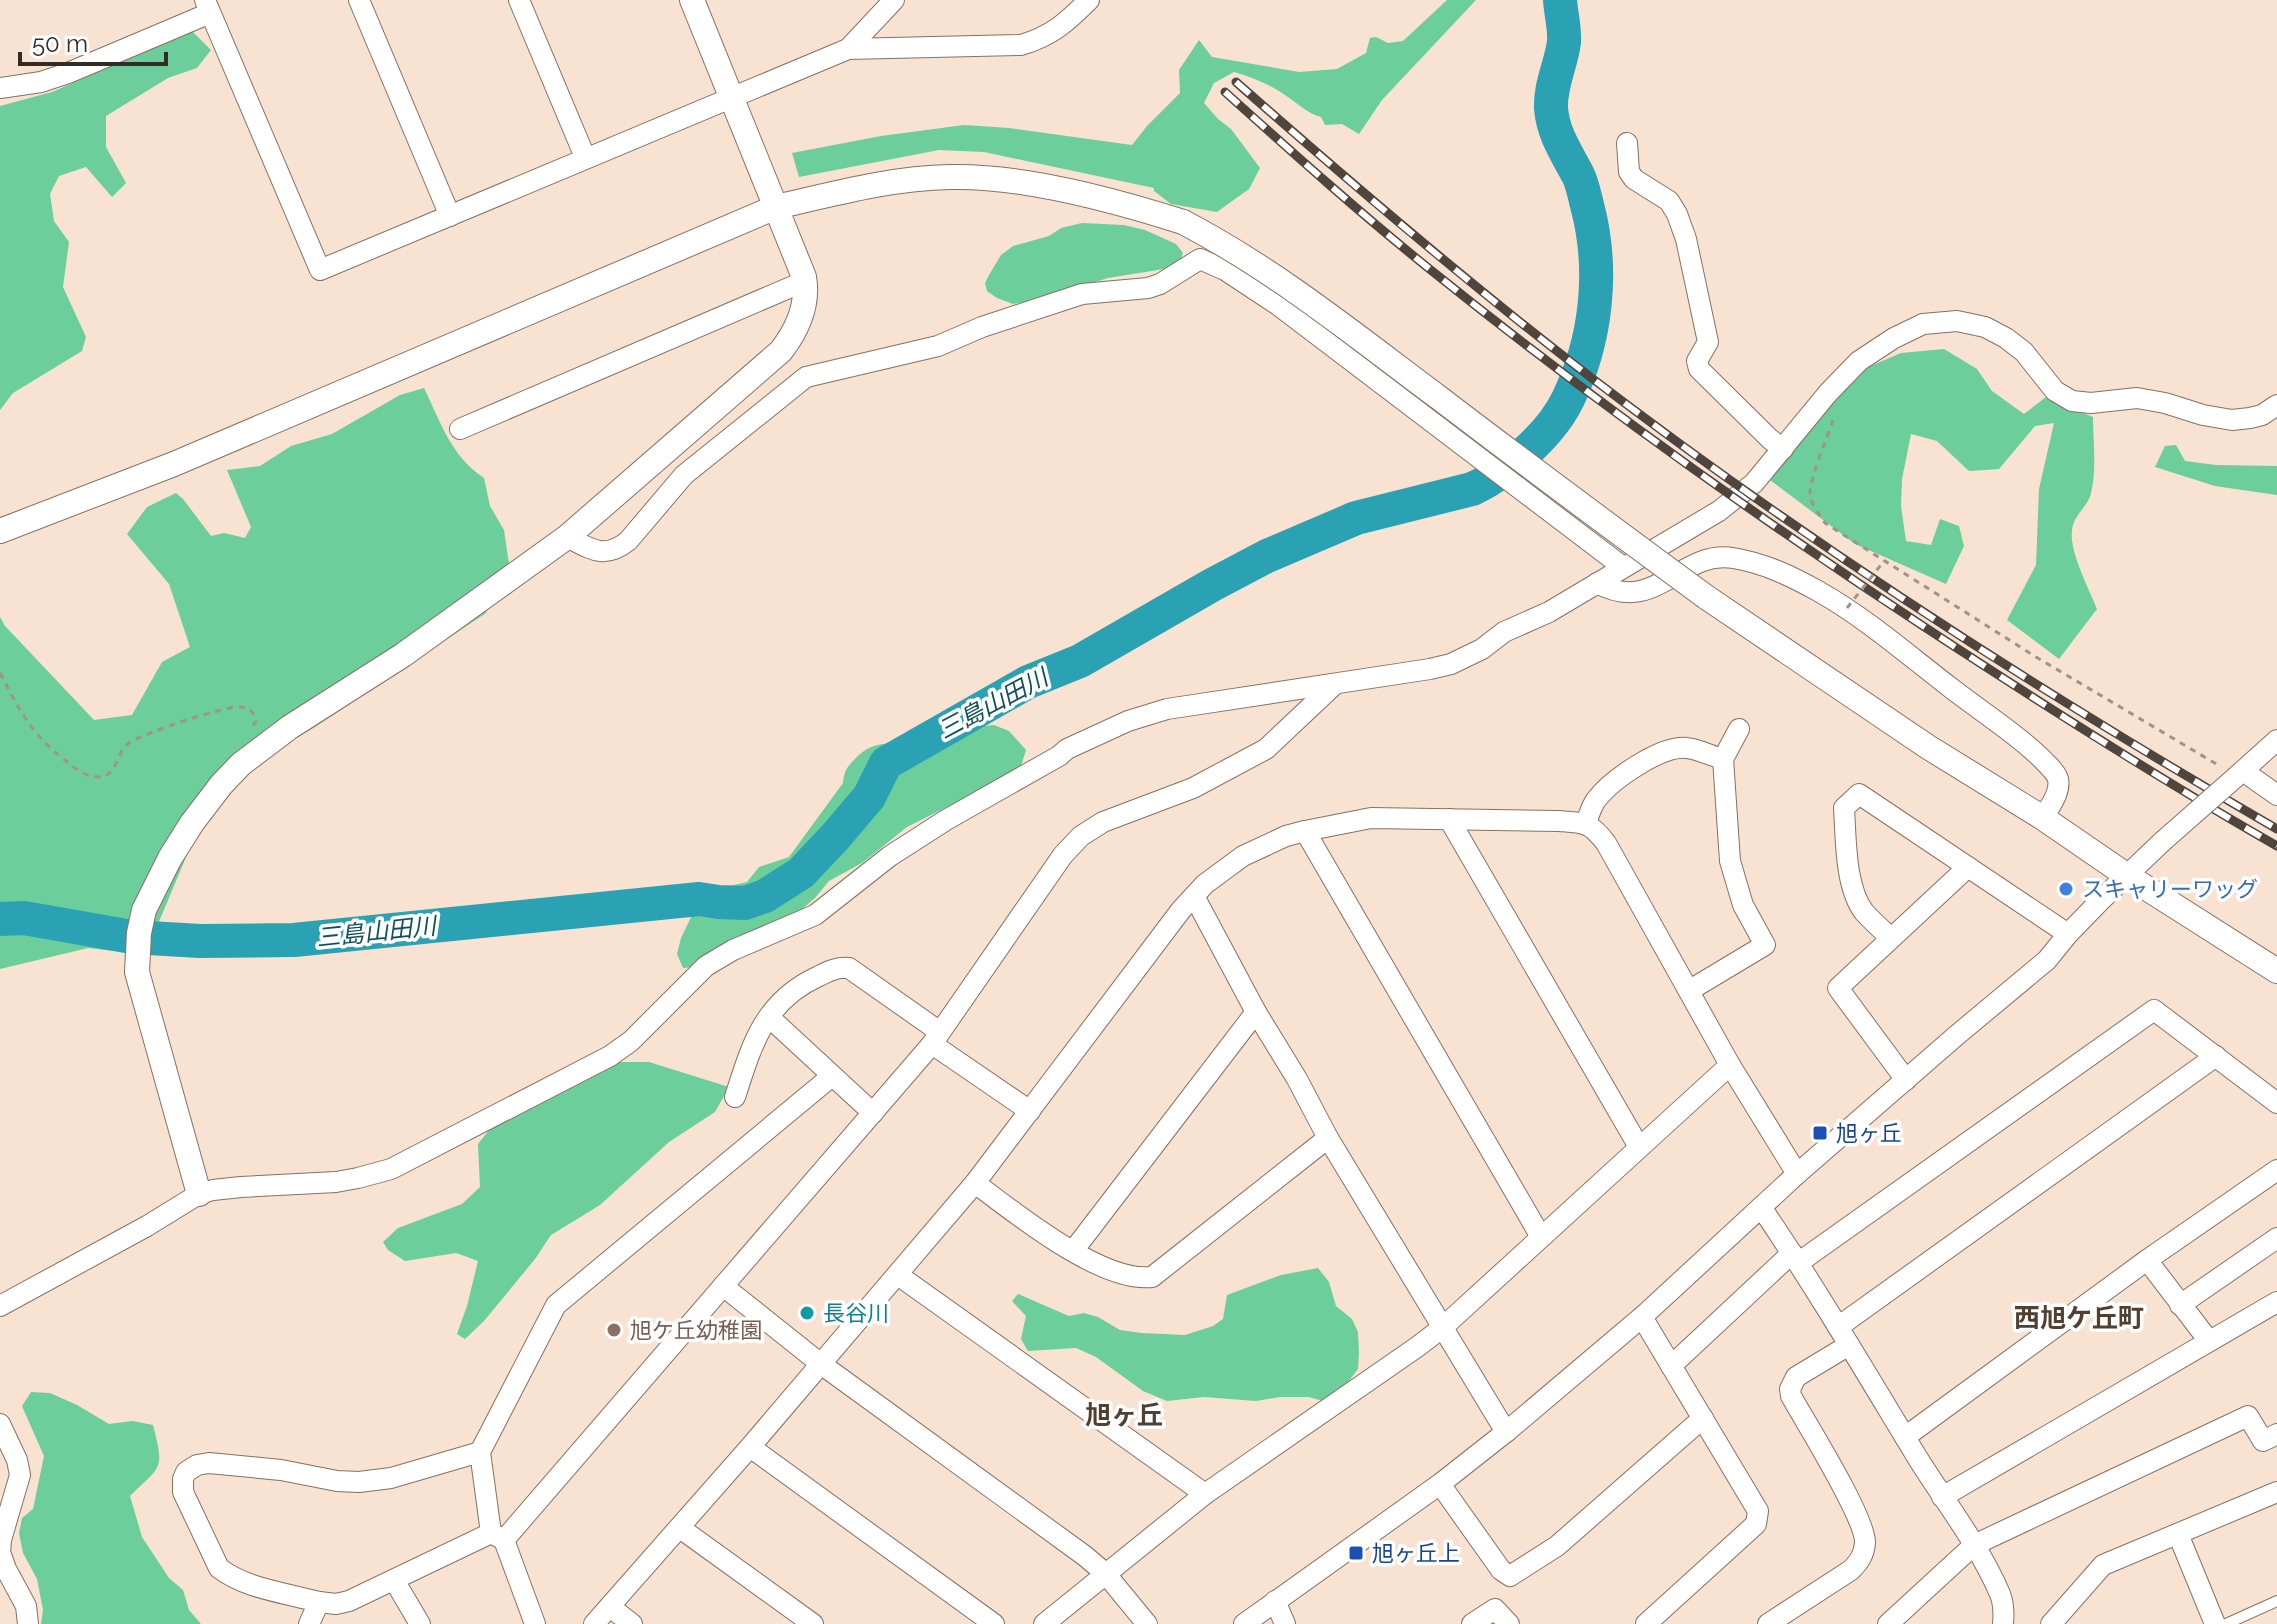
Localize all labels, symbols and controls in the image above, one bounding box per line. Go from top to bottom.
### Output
scale bar [20,16,166,66]
text: 50 m [32,29,88,58]
water label: 三島山田川 [933,661,1055,745]
place label: スキャリーワッグ [2082,876,2258,902]
marker: スキャリーワッグ [2057,880,2075,898]
water label: 三島山田川 [315,910,440,952]
place label: 旭ヶ丘 [1836,1120,1902,1146]
marker: 旭ヶ丘 [1811,1124,1829,1142]
place label: 長谷川 [823,1300,889,1326]
district label: 西旭ケ丘町 [2014,1303,2144,1333]
marker: 長谷川 [798,1304,816,1322]
place label: 旭ケ丘幼稚園 [630,1317,762,1343]
marker: 旭ケ丘幼稚園 [605,1321,623,1339]
district label: 旭ヶ丘 [1085,1400,1163,1430]
place label: 旭ヶ丘上 [1372,1540,1460,1566]
marker: 旭ヶ丘上 [1347,1544,1365,1562]

